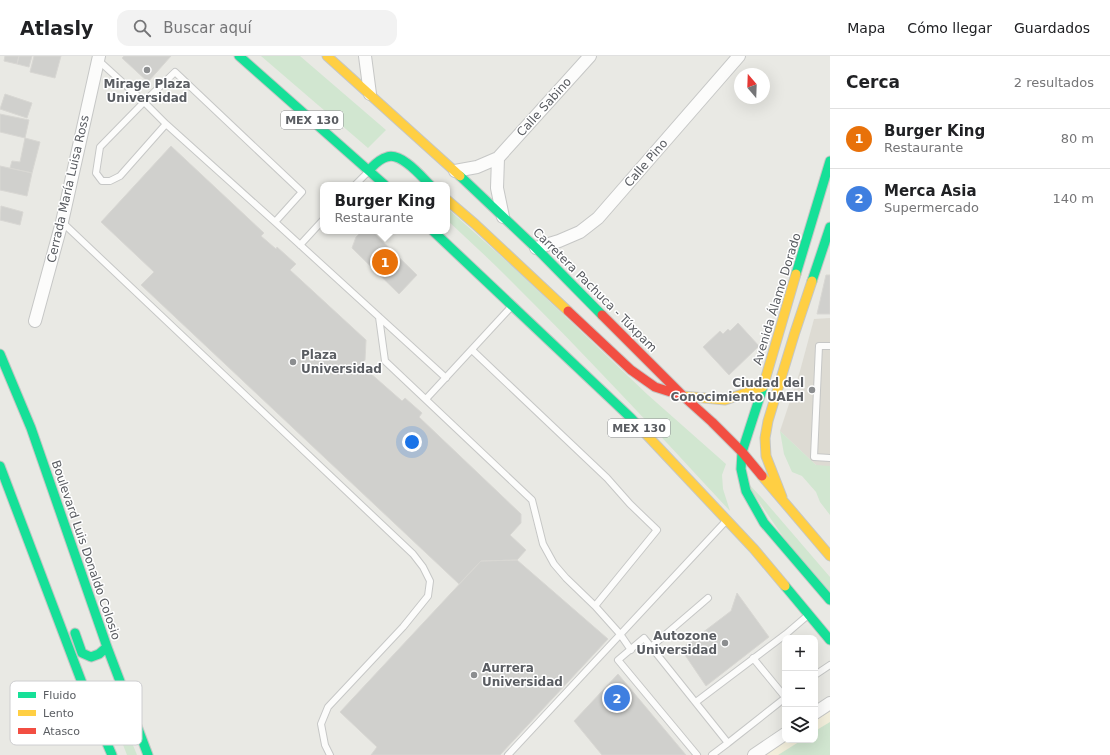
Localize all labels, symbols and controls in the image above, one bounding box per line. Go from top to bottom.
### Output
search box [117,10,397,46]
text: Atlasly [20,17,93,39]
icon: search [131,17,153,39]
text: Buscar aquí [163,19,252,37]
text: Mapa [847,20,885,36]
text: Cómo llegar [907,20,992,36]
text: Guardados [1014,20,1090,36]
marker: Mirage Plaza Universidad [142,65,152,75]
north arrow [734,68,770,104]
text: Cerca [846,72,900,92]
street label: Calle Sabino [514,75,574,139]
text: 2 resultados [1014,75,1094,90]
place label: Mirage Plaza Universidad [103,77,191,105]
road number: MEX 130 [281,111,343,129]
street label: Cerrada María Luisa Ross [44,114,92,264]
text: Burger King [884,122,985,140]
text: 1 [854,131,864,146]
text: 80 m [1061,131,1094,146]
street label: Calle Pino [621,136,671,190]
text: Restaurante [884,140,963,155]
popup [320,182,450,234]
text: Merca Asia [884,182,977,200]
text: 2 [854,191,864,206]
text: 140 m [1052,191,1094,206]
text: Burger King [334,192,436,210]
text: Supermercado [884,200,979,215]
text: Restaurante [334,210,414,225]
street label: Carretera Pachuca - Túxpam [530,225,660,355]
street label: Avenida Álamo Dorado [749,231,804,367]
pin: 1 [372,247,398,277]
place label: Plaza Universidad [301,348,382,376]
marker: Plaza Universidad [288,357,298,367]
place label: Ciudad del Conocimiento UAEH [671,376,804,404]
marker: Ciudad del Conocimiento UAEH [807,385,817,395]
road number: MEX 130 [608,419,670,437]
your location [402,432,422,452]
street label: Boulevard Luis Donaldo Colosio [49,458,123,642]
place label: Autozone Universidad [636,629,717,657]
map controls [782,635,818,743]
button: + [782,635,818,671]
marker: Autozone Universidad [720,638,730,648]
place label: Aurrera Universidad [482,661,563,689]
marker: Aurrera Universidad [469,670,479,680]
button: − [782,671,818,707]
legend [10,681,142,745]
pin: 2 [604,683,630,713]
text: Fluido [43,689,76,702]
text: Lento [43,707,74,720]
button: layers [782,707,818,743]
text: Atasco [43,725,80,738]

